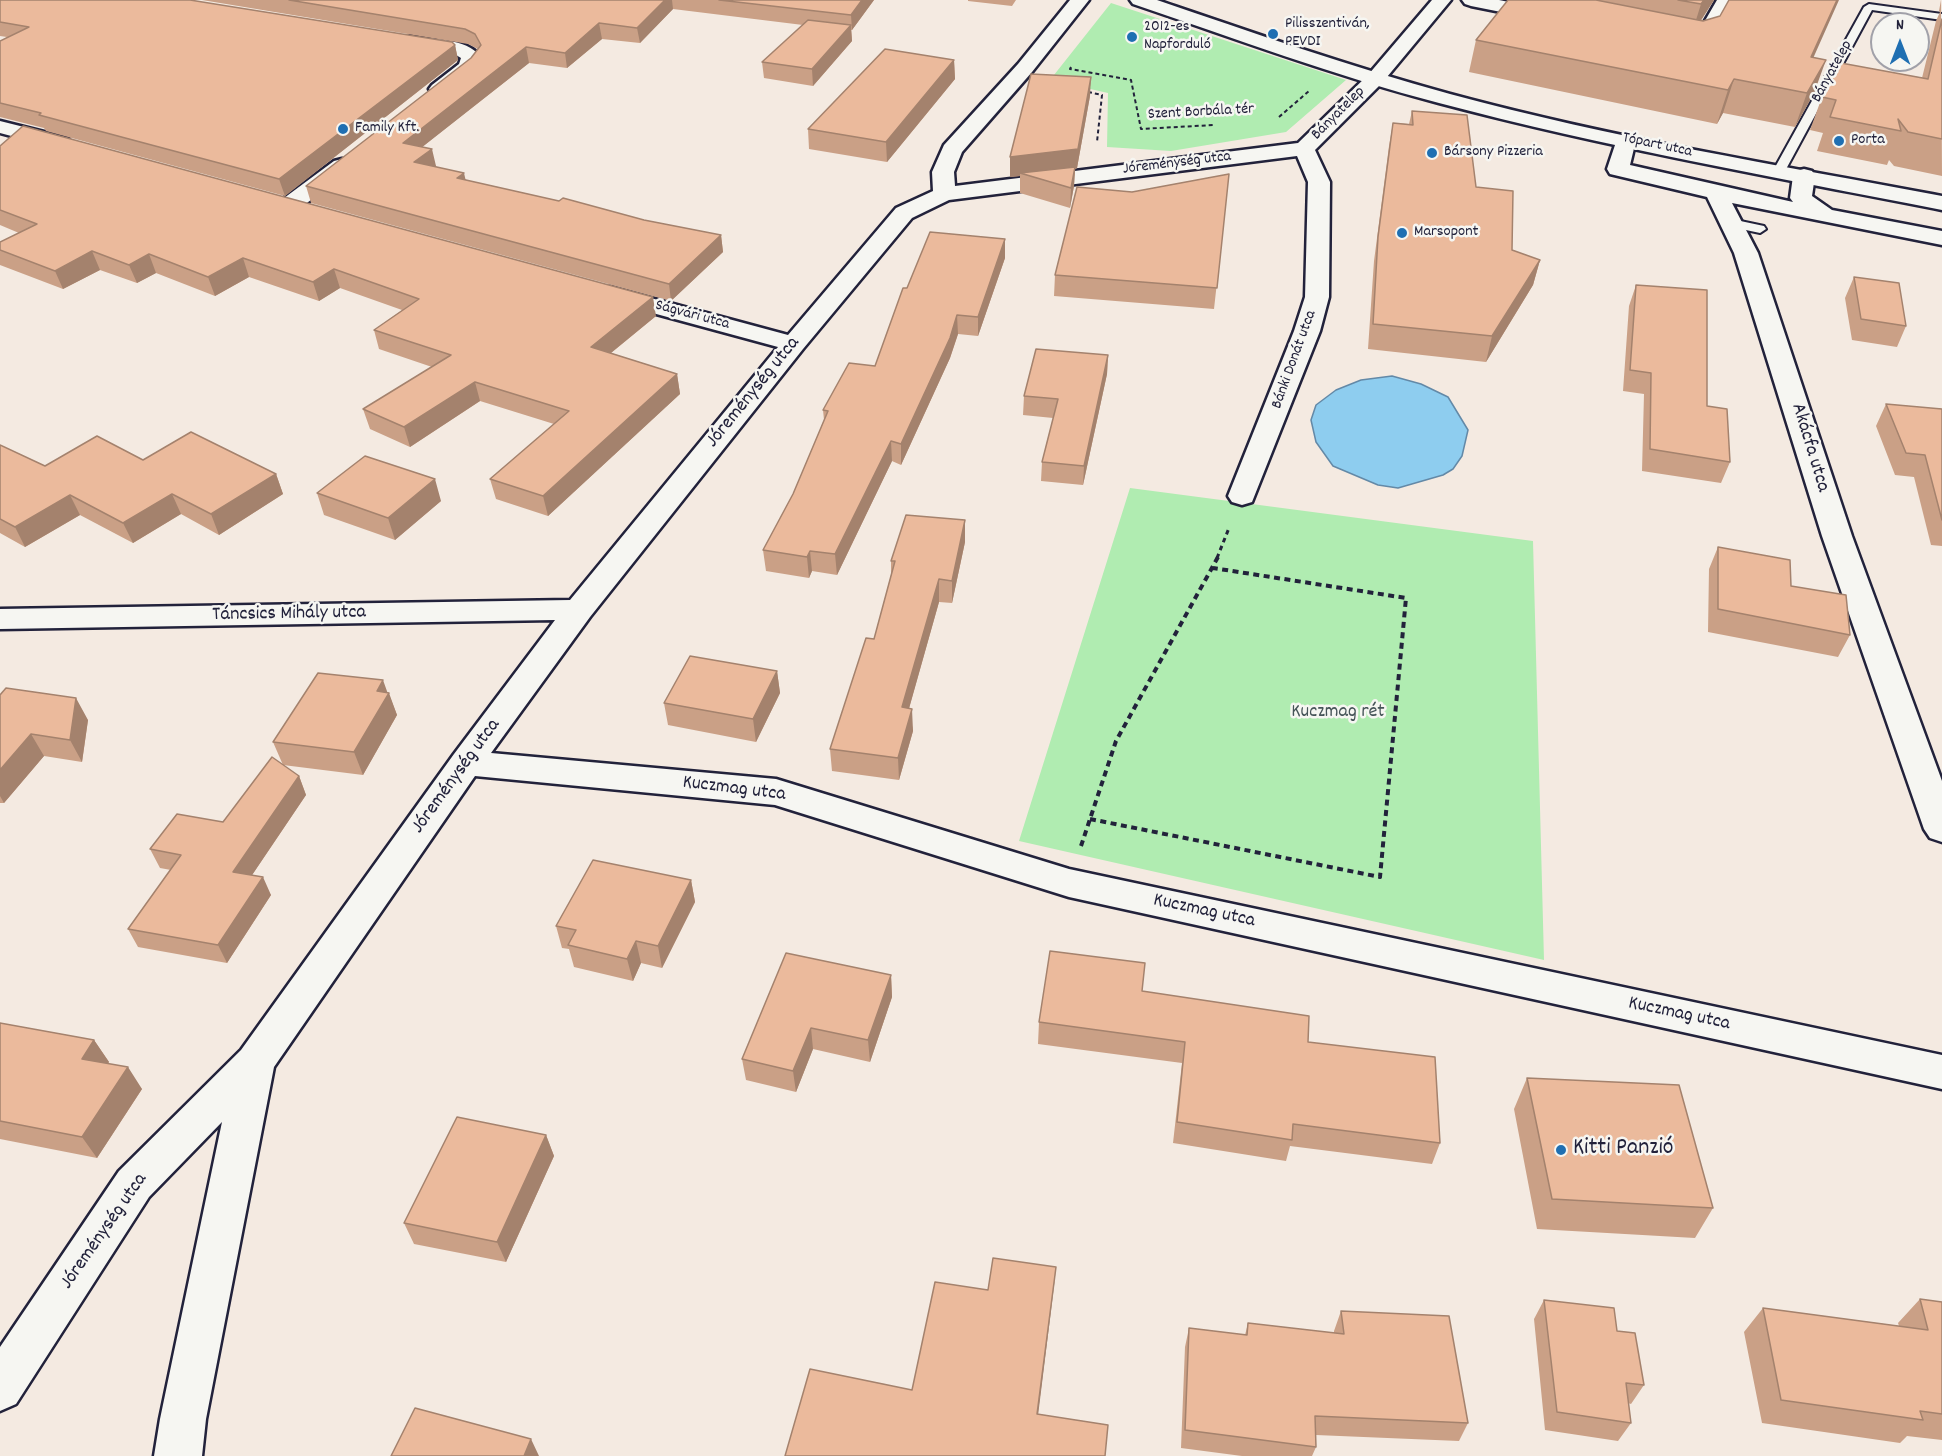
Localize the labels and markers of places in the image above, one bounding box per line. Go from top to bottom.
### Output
place label: Pilisszentiván, PEVDI [1285,15,1370,53]
place label: 2012-es Napforduló [1144,18,1211,56]
marker: Pilisszentiván, PEVDI [1266,27,1280,41]
marker: 2012-es Napforduló [1125,30,1139,44]
place label: Family Kft. [355,119,419,139]
marker: Family Kft. [336,122,350,136]
place label: Porta [1851,131,1885,151]
marker: Porta [1832,134,1846,148]
place label: Bársony Pizzeria [1444,143,1543,163]
marker: Bársony Pizzeria [1425,146,1439,160]
place label: Marsopont [1414,223,1478,243]
marker: Marsopont [1395,226,1409,240]
place label: Kitti Panzió [1573,1136,1674,1164]
marker: Kitti Panzió [1554,1143,1568,1157]

